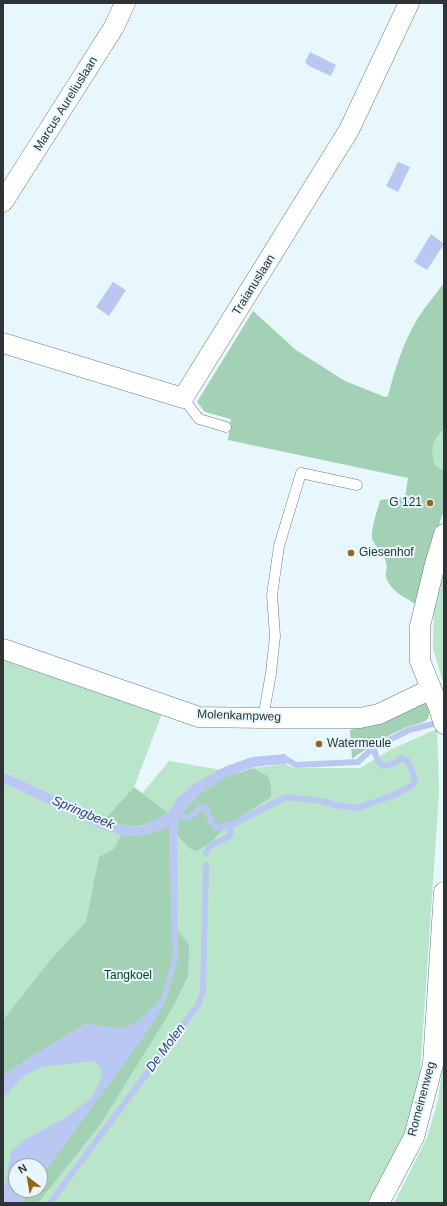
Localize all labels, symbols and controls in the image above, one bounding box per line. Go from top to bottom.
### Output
street label: Marcus Aureliuslaan [31,54,101,154]
street label: Traianuslaan [230,252,278,318]
place label: G 121 [389,496,422,510]
marker: G 121 [425,498,435,508]
place label: Giesenhof [359,546,414,560]
marker: Giesenhof [346,548,356,558]
street label: Molenkampweg [197,707,281,725]
place label: Watermeule [327,737,391,751]
marker: Watermeule [314,739,324,749]
water label: Springbeek [50,793,116,833]
park label: Tangkoel [104,969,152,983]
water label: De Molen [143,1021,189,1075]
street label: Romeinenweg [405,1060,439,1138]
north arrow [8,1158,48,1198]
text: N [16,1161,29,1176]

